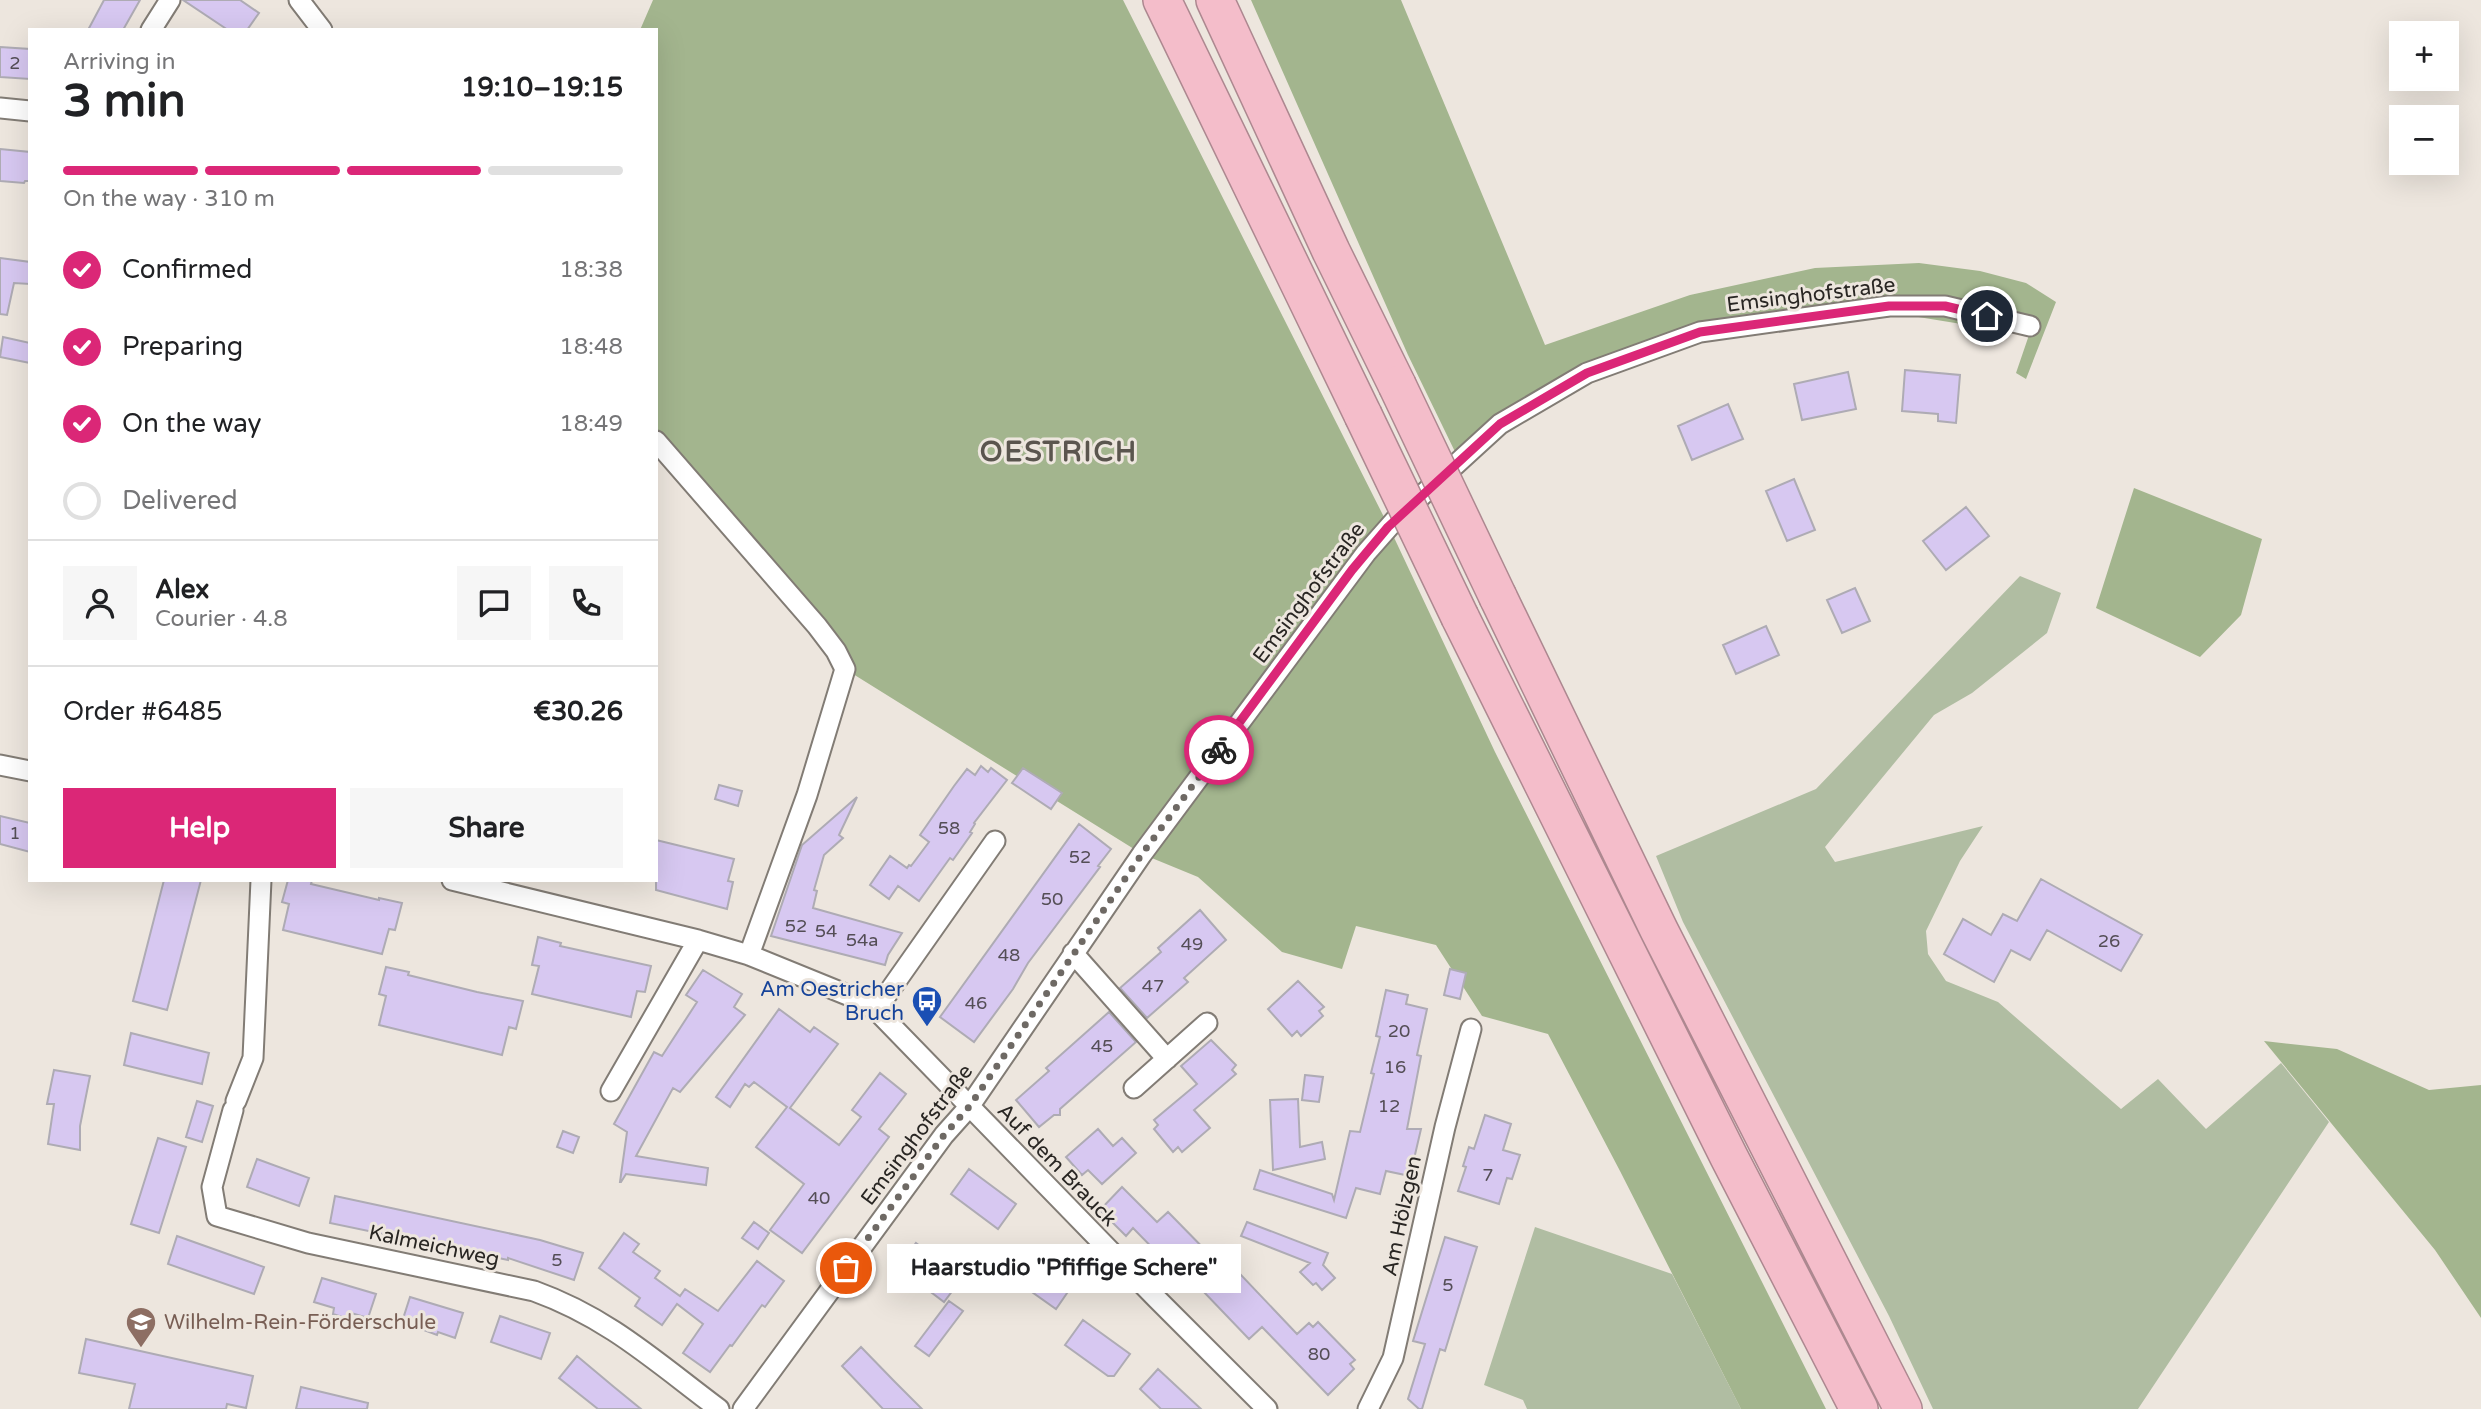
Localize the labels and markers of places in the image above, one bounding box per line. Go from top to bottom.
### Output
pin [1957,286,2017,346]
place label: Am Oestricher Bruch [760,977,904,1026]
bus stop icon: Am Oestricher Bruch [910,984,944,1028]
pin [816,1238,876,1298]
callout: Haarstudio "Pfiffige Schere" [888,1244,1242,1292]
school or university icon: Wilhelm-Rein-Förderschule [124,1305,158,1349]
place label: Wilhelm-Rein-Förderschule [164,1310,436,1335]

